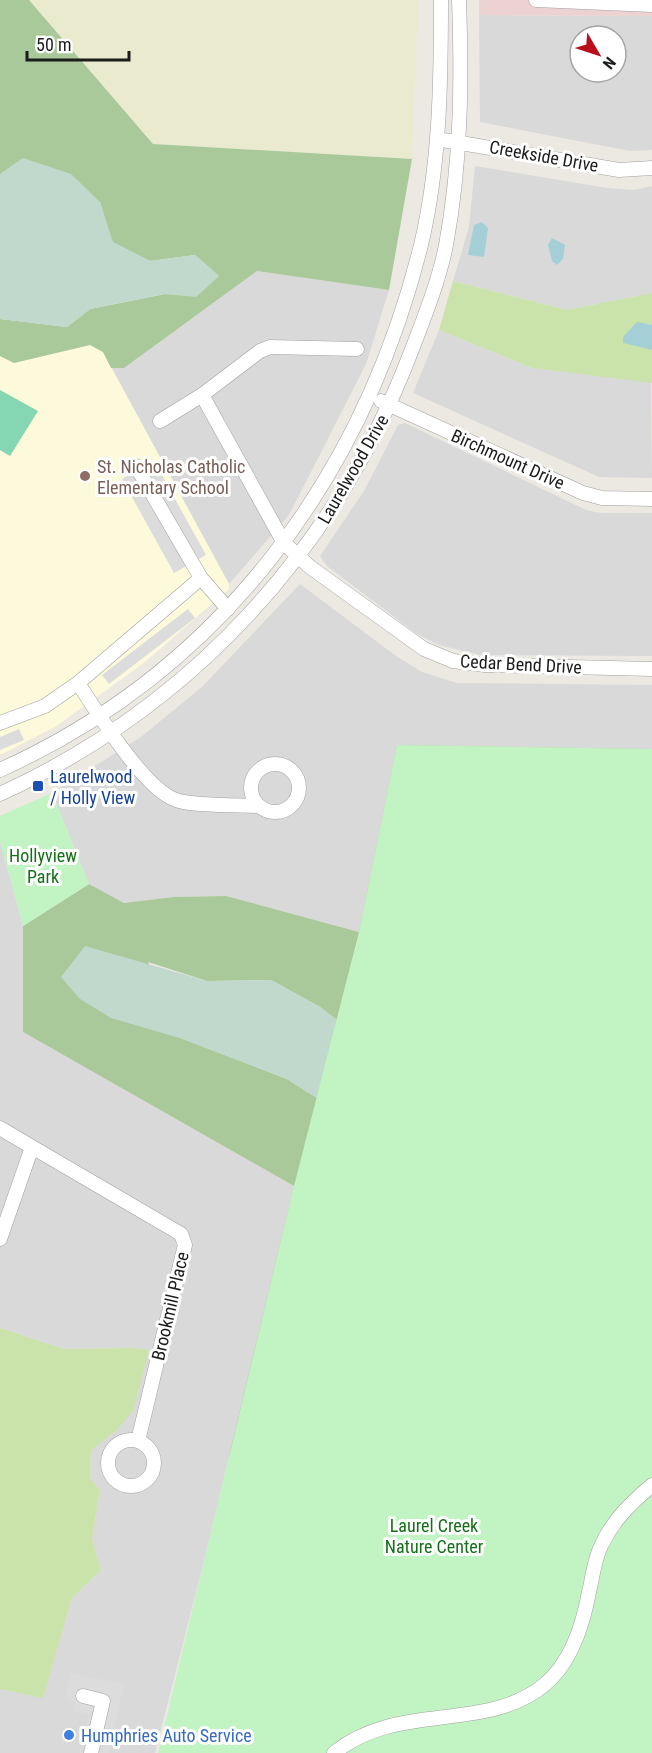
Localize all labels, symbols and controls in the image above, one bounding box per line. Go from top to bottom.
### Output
scale bar [27,24,129,62]
north arrow [568,24,628,84]
text: 50 m [36,34,71,55]
text: N [599,53,620,73]
street label: Creekside Drive [488,136,600,176]
street label: Laurelwood Drive [313,411,393,527]
street label: Birchmount Drive [448,425,568,493]
place label: St. Nicholas Catholic Elementary School [97,456,245,498]
marker: St. Nicholas Catholic Elementary School [78,469,92,483]
street label: Cedar Bend Drive [460,650,582,678]
place label: Laurelwood / Holly View [50,766,136,808]
marker: Laurelwood / Holly View [31,779,45,793]
park label: Hollyview Park [9,845,77,887]
street label: Brookmill Place [147,1250,193,1362]
park label: Laurel Creek Nature Center [385,1515,484,1557]
place label: Humphries Auto Service [81,1725,252,1746]
marker: Humphries Auto Service [62,1728,76,1742]

